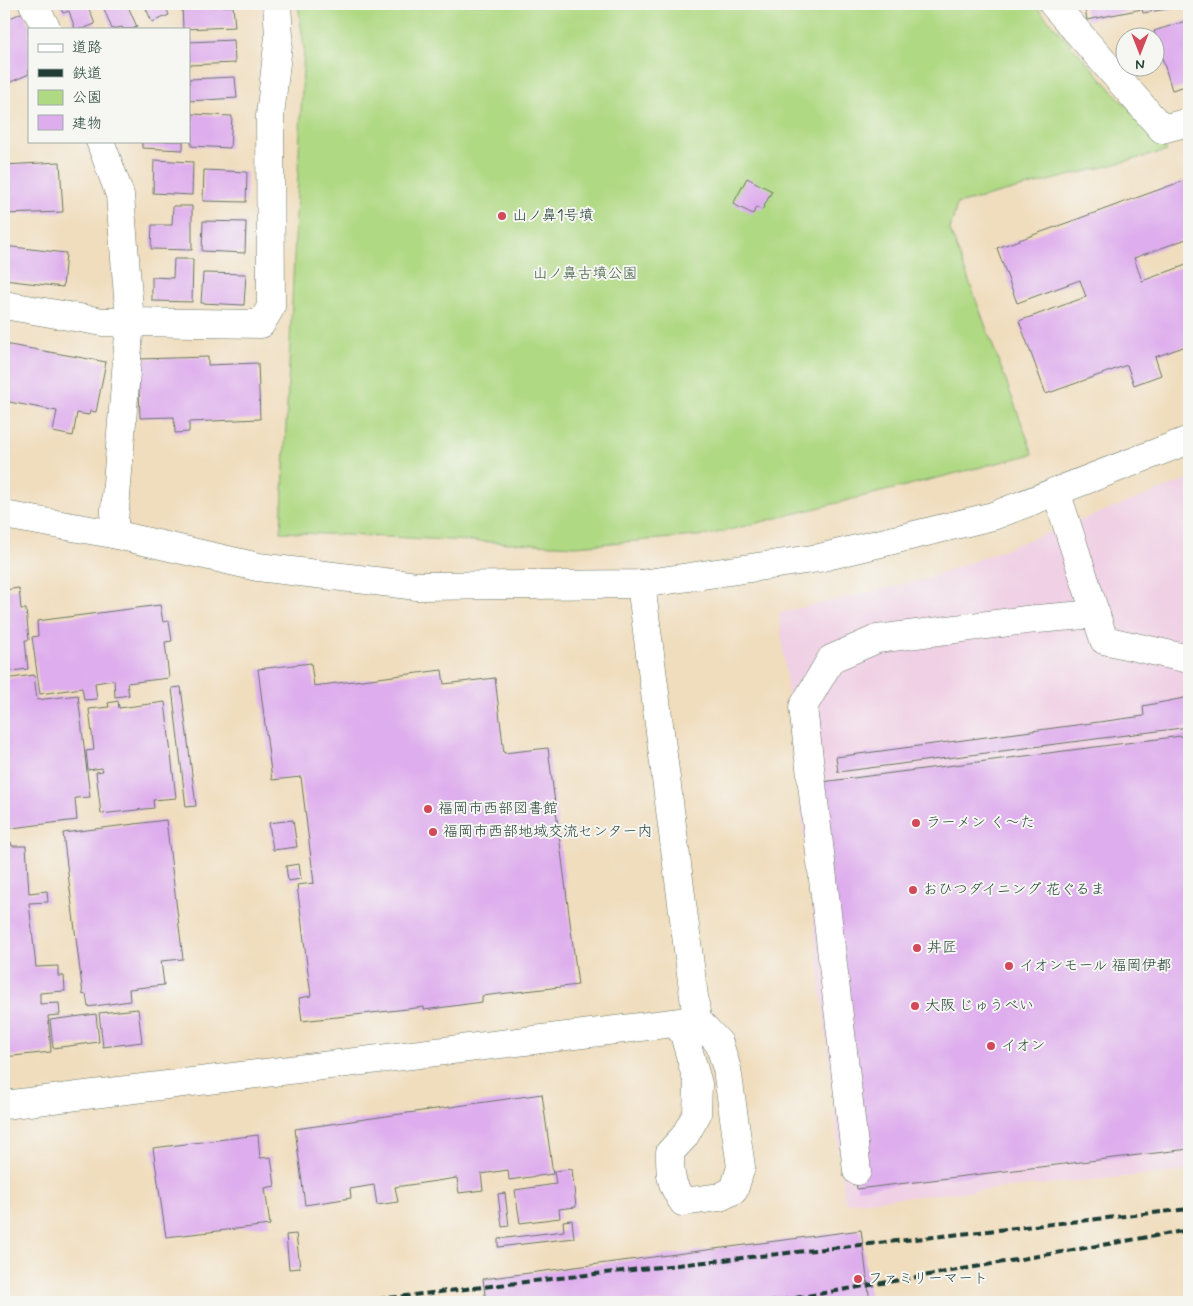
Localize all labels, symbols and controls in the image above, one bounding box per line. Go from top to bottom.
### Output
legend [28,28,190,142]
north arrow [1116,28,1166,78]
text: 道路 [72,38,102,58]
text: N [1135,55,1145,73]
text: 鉄道 [72,64,102,84]
text: 公園 [72,88,102,108]
text: 建物 [72,114,102,134]
place label: 山ノ鼻1号墳 [512,206,594,226]
marker: 山ノ鼻1号墳 [496,210,508,222]
park label: 山ノ鼻古墳公園 [532,264,638,284]
place label: 福岡市西部図書館 [438,799,558,819]
marker: 福岡市西部図書館 [422,803,434,815]
place label: ラーメン く〜た [926,813,1035,833]
marker: ラーメン く〜た [910,817,922,829]
place label: 福岡市西部地域交流センター内 [443,822,652,842]
marker: 福岡市西部地域交流センター内 [427,826,439,838]
place label: おひつダイニング 花ぐるま [923,880,1105,900]
marker: おひつダイニング 花ぐるま [907,884,919,896]
place label: 丼匠 [927,938,957,958]
marker: 丼匠 [911,942,923,954]
place label: イオンモール 福岡伊都 [1019,956,1172,976]
marker: イオンモール 福岡伊都 [1003,960,1015,972]
place label: 大阪 じゅうべい [925,996,1034,1016]
marker: 大阪 じゅうべい [909,1000,921,1012]
place label: イオン [1001,1036,1045,1056]
marker: イオン [985,1040,997,1052]
place label: ファミリーマート [868,1269,988,1289]
marker: ファミリーマート [852,1273,864,1285]

